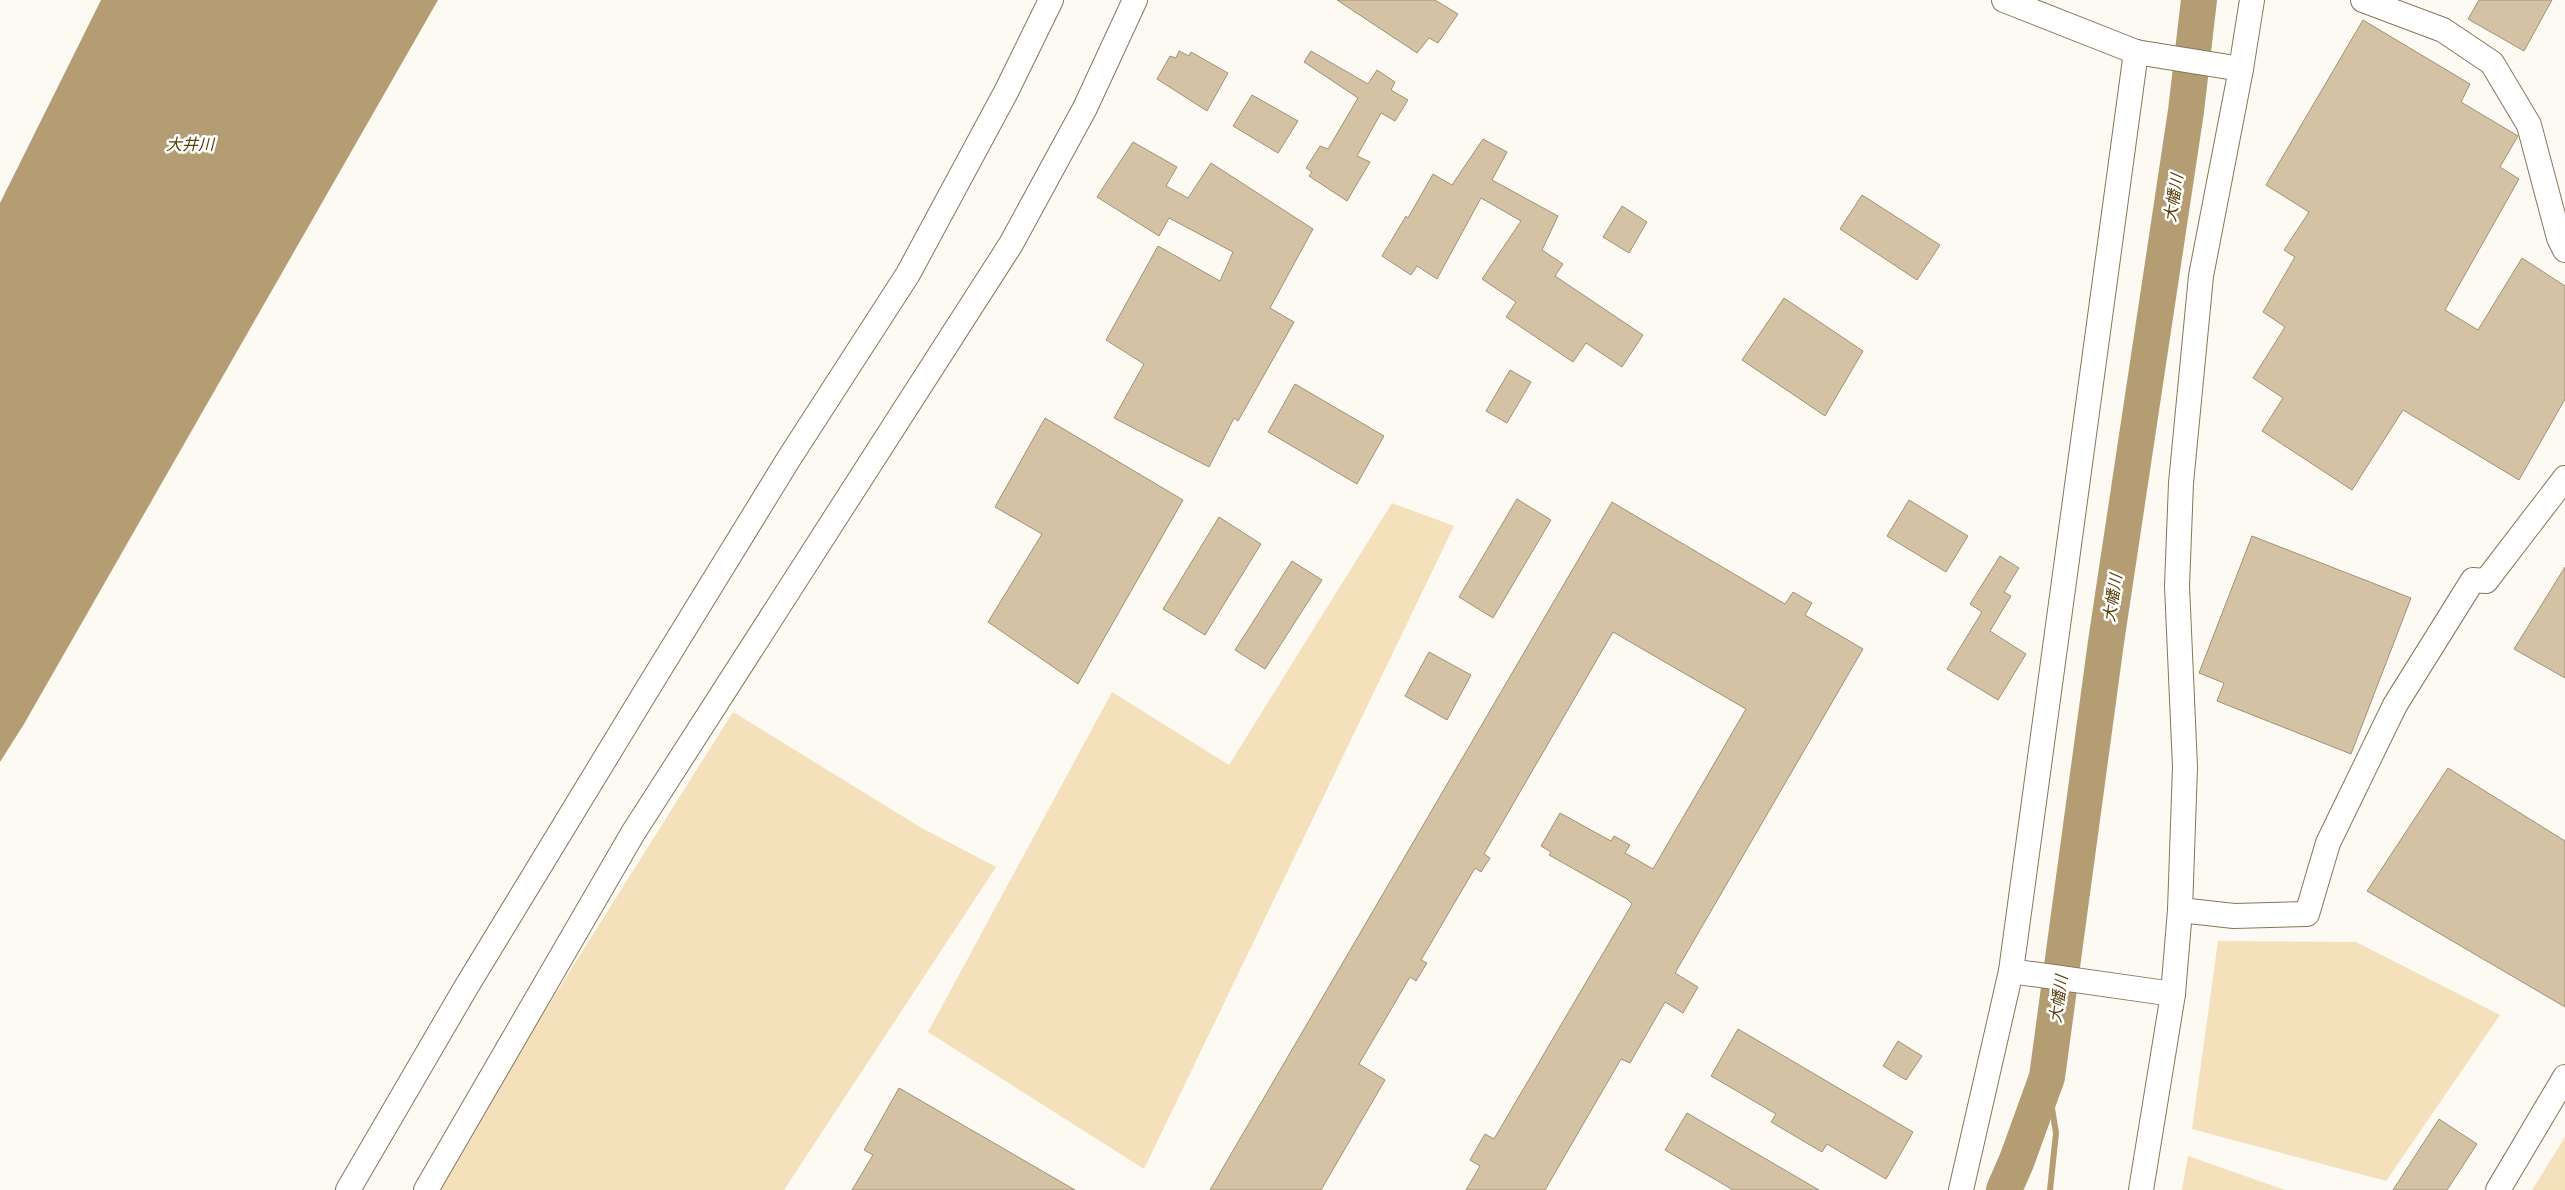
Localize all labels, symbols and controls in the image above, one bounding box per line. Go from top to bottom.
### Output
water label: 大井川 [166,134,216,154]
water label: 大幡川 [2159,171,2187,223]
water label: 大幡川 [2098,571,2126,623]
water label: 大幡川 [2045,972,2072,1024]

